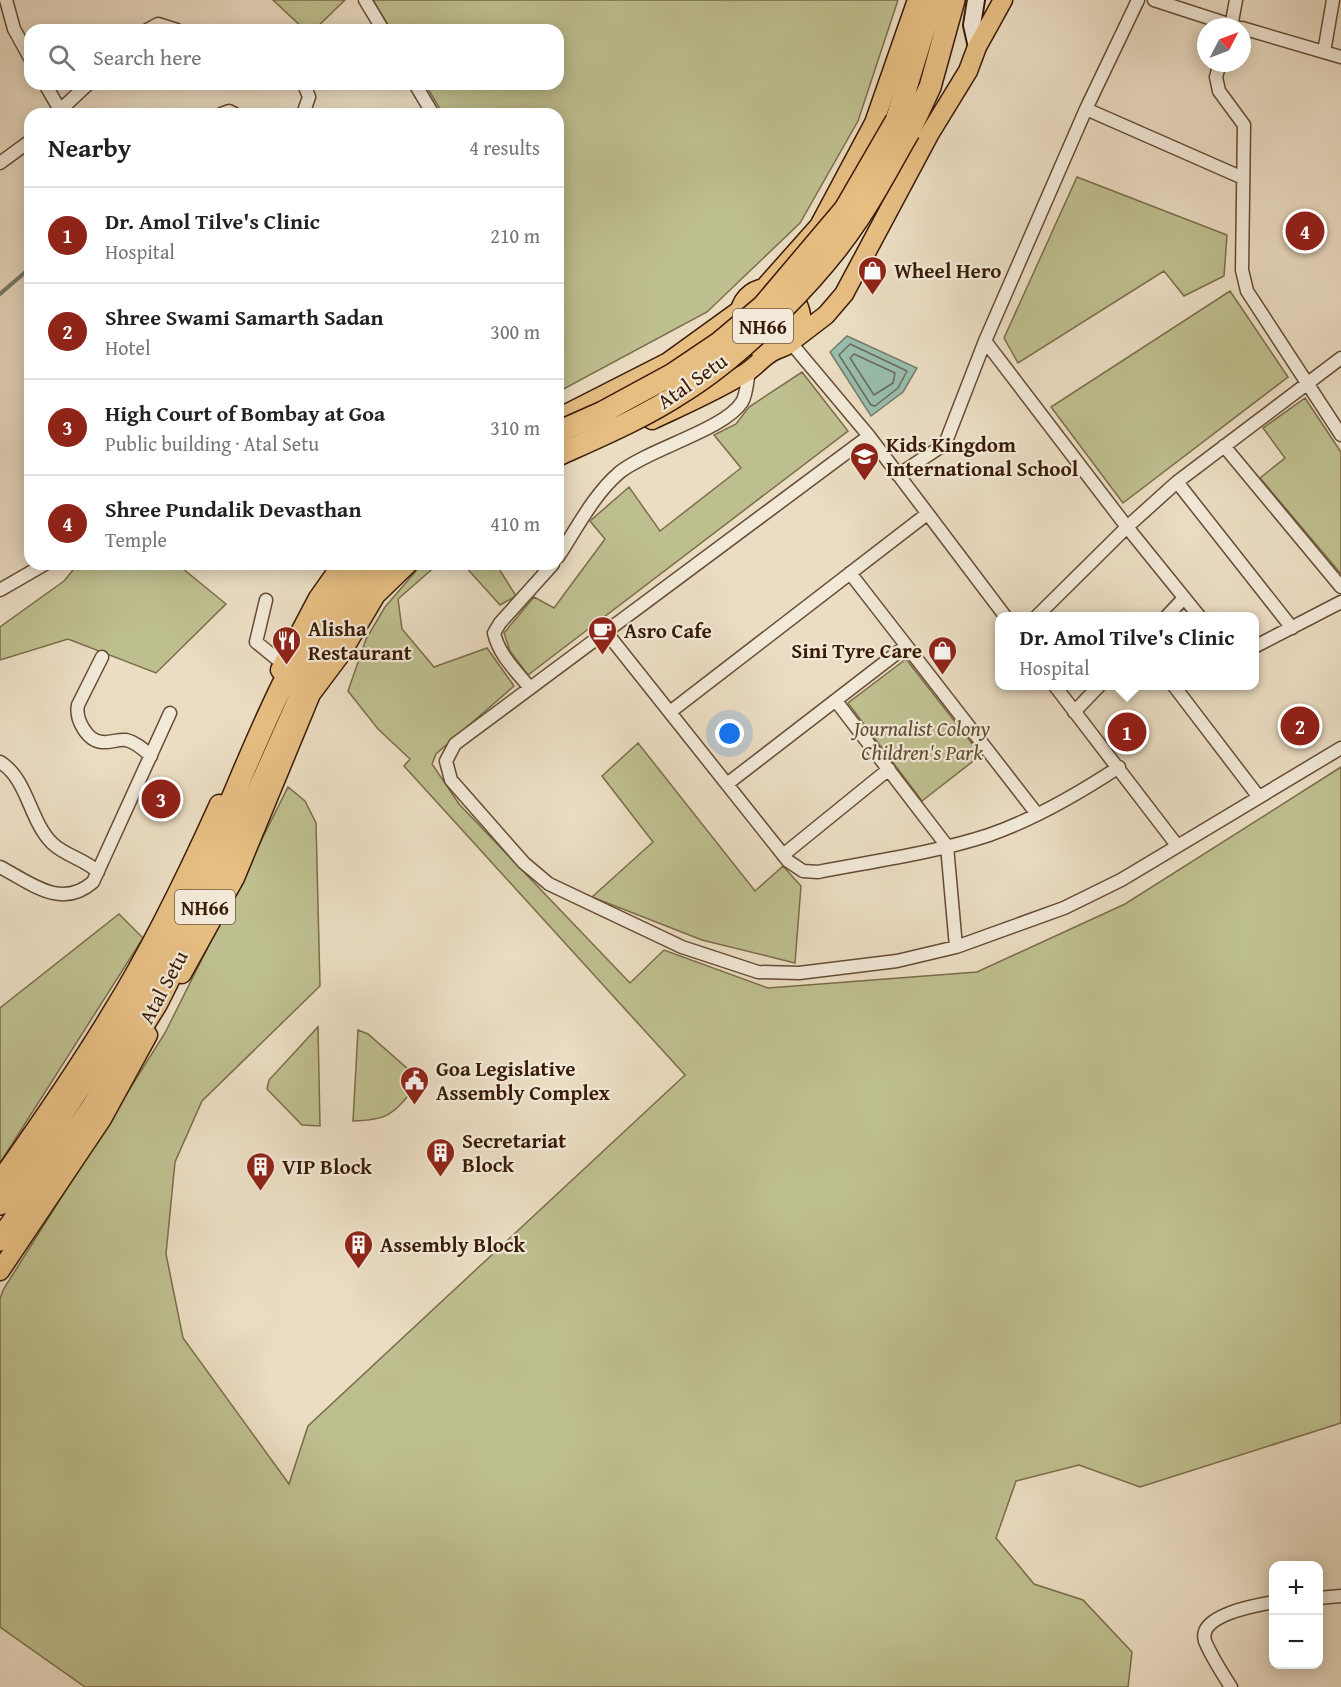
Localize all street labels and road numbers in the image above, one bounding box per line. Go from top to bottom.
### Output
road number: NH66 [733,309,793,343]
street label: Atal Setu [651,345,734,416]
road number: NH66 [175,890,235,924]
street label: Atal Setu [131,944,196,1029]

